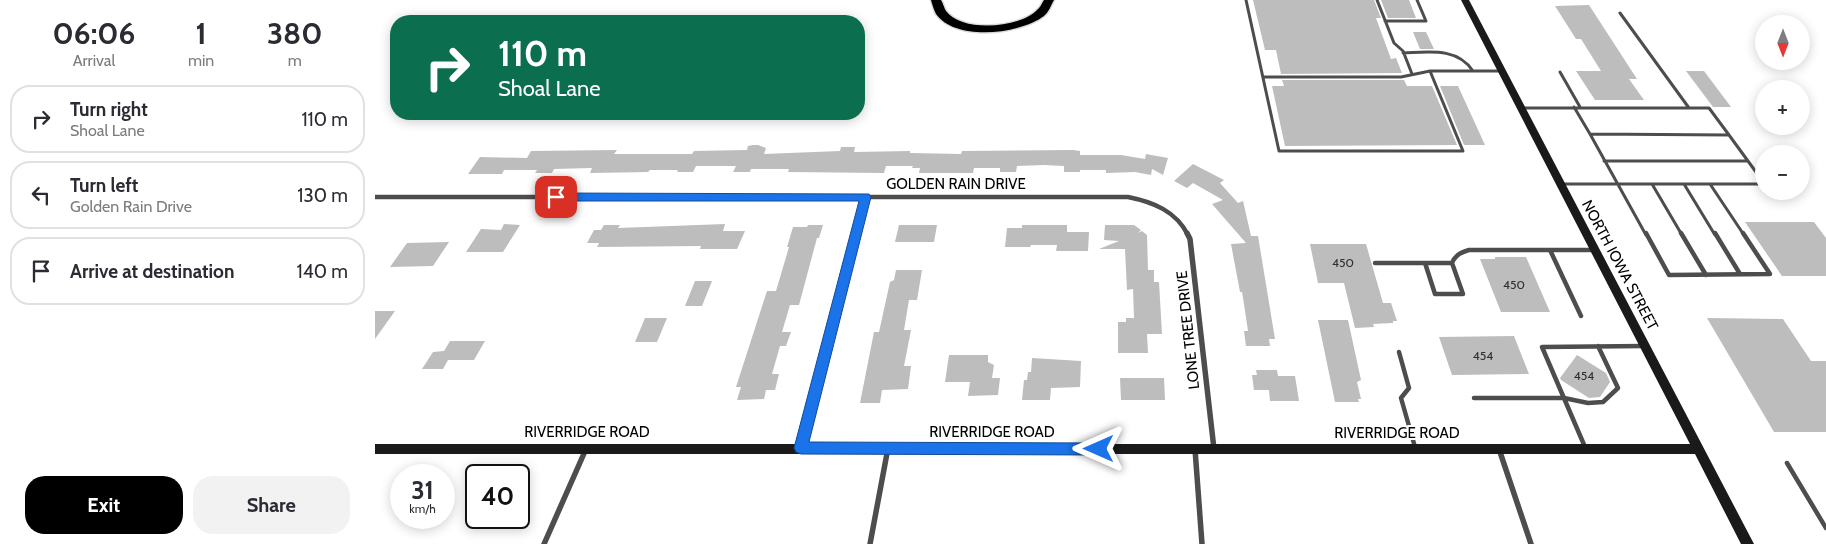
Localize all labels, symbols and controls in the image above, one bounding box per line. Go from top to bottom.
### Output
text: 06:06 [53,15,135,52]
text: 1 [196,15,207,52]
text: 380 [267,15,322,52]
north arrow [1755,15,1810,70]
map controls [1755,15,1810,200]
text: 110 m [498,32,587,75]
icon: right [415,35,480,100]
text: Arrival [73,51,115,70]
text: min [188,51,214,70]
text: m [288,51,302,70]
text: Shoal Lane [498,75,601,102]
button: + [1755,80,1810,135]
text: Turn right [70,98,148,121]
icon: right [27,105,55,133]
text: 110 m [301,108,348,131]
text: Shoal Lane [70,121,145,140]
button: − [1755,145,1810,200]
text: Turn left [70,174,138,197]
street label: GOLDEN RAIN DRIVE [886,175,1026,193]
pin [535,176,577,218]
icon: left [27,181,55,209]
icon: arrive [542,183,570,211]
text: 130 m [297,184,348,207]
text: Golden Rain Drive [70,197,192,216]
street label: NORTH IOWA STREET [1578,197,1662,333]
house number: 450 [1332,255,1354,270]
icon: arrive [27,257,55,285]
text: Arrive at destination [70,260,234,283]
text: 140 m [297,260,348,283]
street label: LONE TREE DRIVE [1173,270,1203,390]
house number: 450 [1503,277,1525,292]
house number: 454 [1473,348,1493,363]
house number: 454 [1574,368,1594,383]
position arrow [1072,422,1124,474]
street label: RIVERRIDGE ROAD [524,423,650,441]
street label: RIVERRIDGE ROAD [929,423,1055,441]
street label: RIVERRIDGE ROAD [1334,424,1460,442]
speed limit sign: 40 [465,464,530,529]
text: 31 [411,475,434,505]
button: Exit [25,476,183,534]
button: Share [193,476,350,534]
text: km/h [409,501,436,516]

